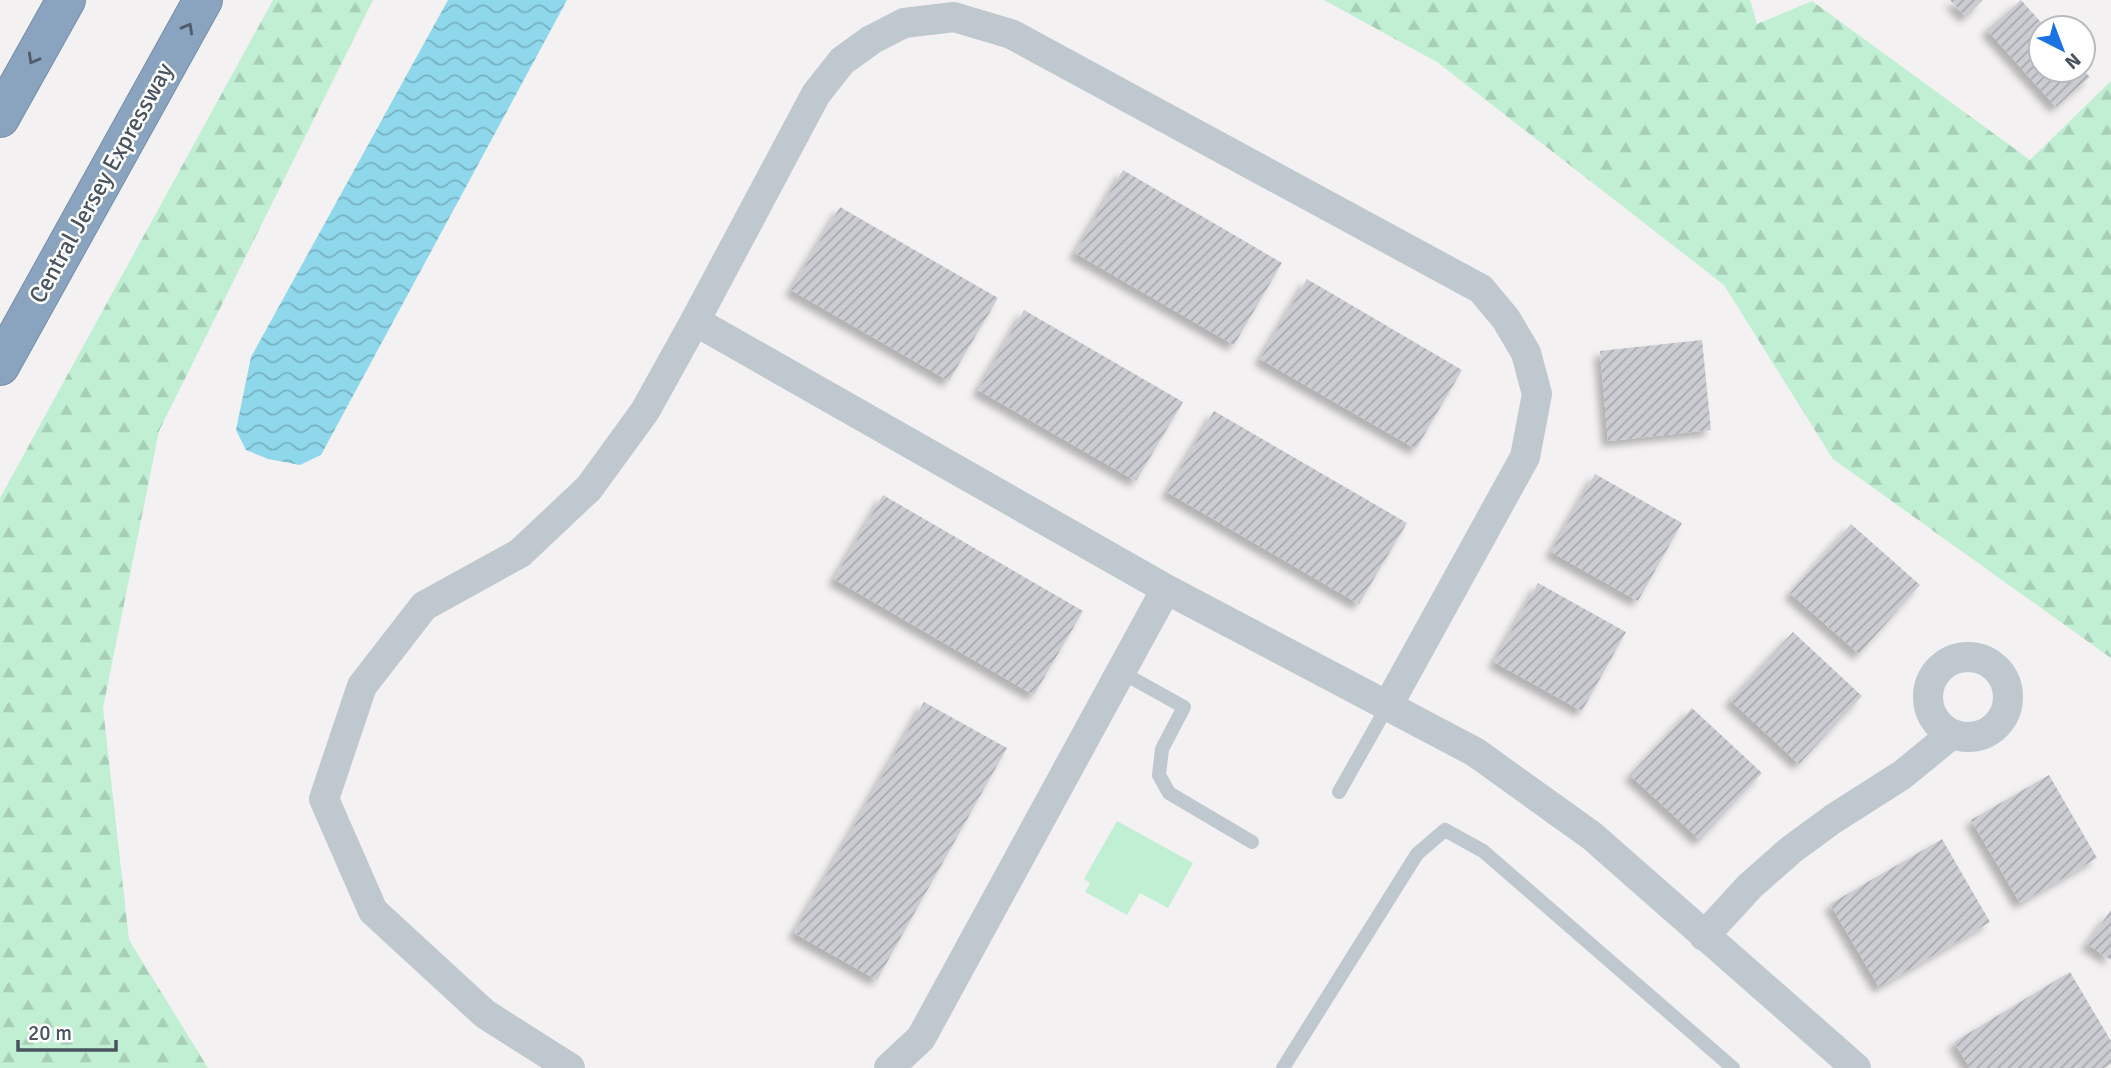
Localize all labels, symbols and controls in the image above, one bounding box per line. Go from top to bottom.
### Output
north arrow [2027,14,2097,84]
one-way arrow [180,23,193,35]
text: N [2060,48,2086,74]
one-way arrow [28,52,41,64]
street label: Central Jersey Expressway [22,58,180,308]
scale bar [18,1009,116,1052]
text: 20 m [28,1020,72,1046]

